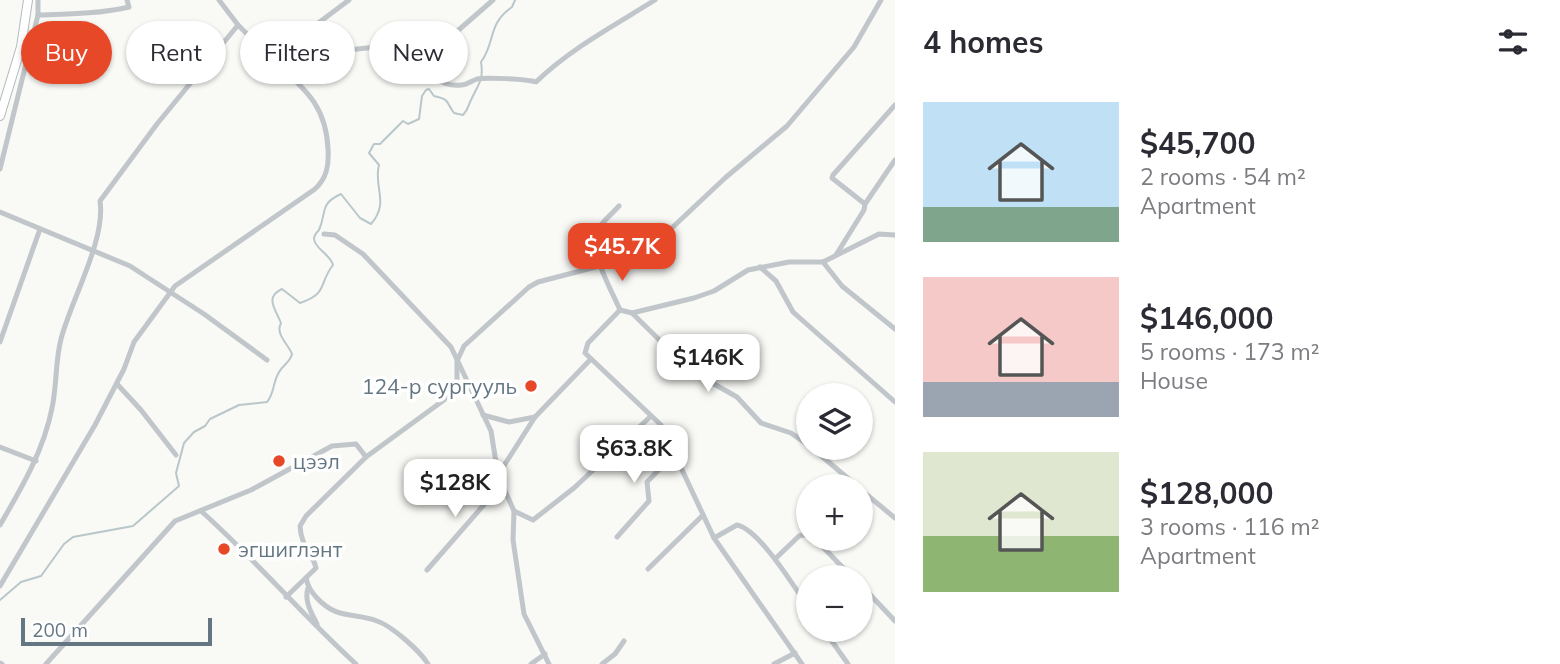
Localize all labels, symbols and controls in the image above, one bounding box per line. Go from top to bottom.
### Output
chip: Buy [21,21,112,84]
chip: Rent [126,21,226,84]
chip: Filters [240,21,355,84]
chip: New [369,21,468,84]
text: 4 homes [923,23,1044,61]
icon: filters [1494,23,1532,61]
text: $45,700 [1140,124,1255,162]
icon: home [979,130,1063,214]
text: 2 rooms · 54 m² [1140,162,1306,191]
text: Apartment [1140,191,1256,220]
pin: $45.7K [565,224,679,283]
text: $45.7K [584,231,660,260]
text: $146,000 [1140,299,1273,337]
icon: home [979,305,1063,389]
pin: $146K [659,334,757,394]
text: 5 rooms · 173 m² [1140,337,1320,366]
text: $146K [673,342,743,371]
text: House [1140,366,1208,395]
place label: 124-р сургууль [362,373,517,399]
marker: 124-р сургууль [523,378,539,394]
map controls [796,383,873,642]
button: layers [796,383,873,460]
pin: $63.8K [577,426,691,485]
text: $63.8K [596,433,672,462]
place label: цээл [293,448,340,474]
marker: цээл [271,453,287,469]
pin: $128K [406,460,504,519]
text: $128K [420,467,490,496]
button: + [796,474,873,551]
text: $128,000 [1140,474,1273,512]
icon: home [979,480,1063,564]
text: 3 rooms · 116 m² [1140,512,1320,541]
place label: эгшиглэнт [238,536,343,562]
marker: эгшиглэнт [216,541,232,557]
text: Apartment [1140,541,1256,570]
button: − [796,565,873,642]
scale bar [21,615,212,647]
text: 200 m [32,618,88,642]

